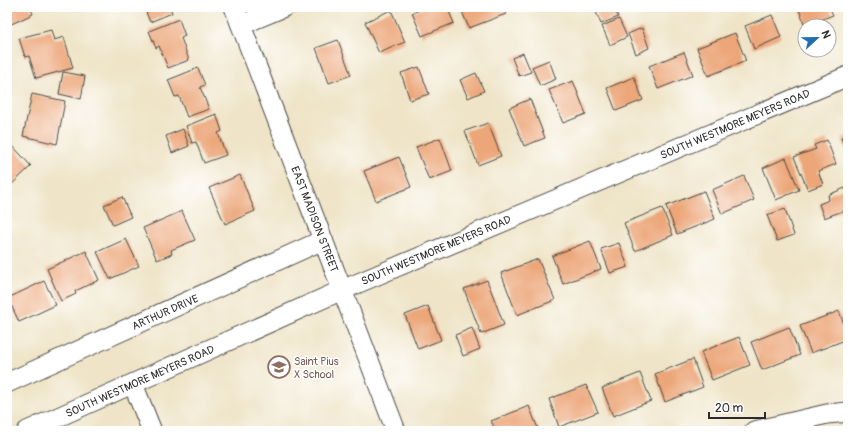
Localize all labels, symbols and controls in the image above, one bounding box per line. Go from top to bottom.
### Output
north arrow [797,18,837,58]
text: N [818,29,833,41]
street label: SOUTH WESTMORE MEYERS ROAD [658,87,812,162]
street label: EAST MADISON STREET [288,164,341,274]
street label: SOUTH WESTMORE MEYERS ROAD [359,213,513,288]
street label: ARTHUR DRIVE [130,292,201,333]
street label: SOUTH WESTMORE MEYERS ROAD [64,343,217,420]
school or university icon: Saint Pius X School [266,354,292,380]
place label: Saint Pius X School [294,355,339,381]
scale bar [709,394,765,420]
text: 20 m [715,401,744,416]

